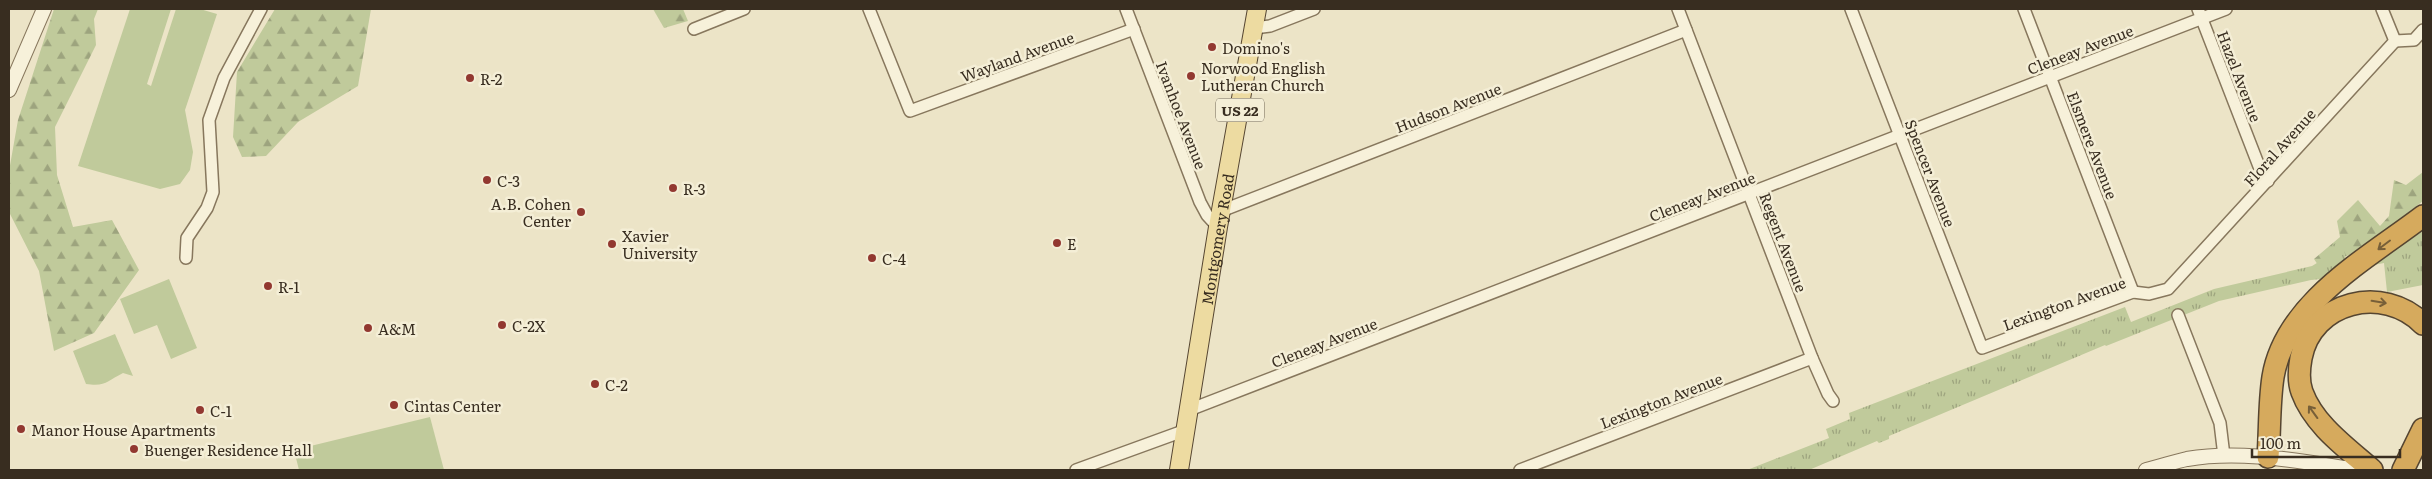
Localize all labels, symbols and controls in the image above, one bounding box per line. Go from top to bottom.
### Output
street label: Cleneay Avenue [2024,18,2137,80]
street label: Wayland Avenue [957,25,1077,87]
street label: Hazel Avenue [2212,27,2268,125]
place label: Domino's [1222,36,1290,59]
marker: Domino's [1206,41,1218,53]
place label: Norwood English Lutheran Church [1201,56,1325,96]
street label: Ivanhoe Avenue [1151,58,1213,173]
place label: R-2 [480,67,503,90]
marker: Norwood English Lutheran Church [1185,70,1197,82]
marker: R-2 [464,72,476,84]
street label: Hudson Avenue [1392,76,1505,138]
street label: Elsmere Avenue [2062,88,2124,202]
road number: US 22 [1216,98,1264,122]
street label: Floral Avenue [2238,103,2321,191]
street label: Spencer Avenue [1900,116,1962,230]
street label: Cleneay Avenue [1646,165,1759,227]
place label: C-3 [497,169,520,192]
street label: Montgomery Road [1194,171,1239,306]
marker: C-3 [481,174,493,186]
place label: R-3 [683,177,706,200]
marker: R-3 [667,182,679,194]
street label: Regent Avenue [1754,189,1814,295]
place label: A.B. Cohen Center [491,192,571,232]
marker: A.B. Cohen Center [575,206,587,218]
place label: Xavier University [622,224,698,264]
place label: E [1067,232,1077,255]
marker: E [1051,237,1063,249]
marker: Xavier University [606,238,618,250]
one-way arrow [2377,240,2391,250]
place label: C-4 [882,247,906,270]
marker: C-4 [866,252,878,264]
street label: Lexington Avenue [1999,270,2129,336]
place label: R-1 [278,275,300,298]
marker: R-1 [262,280,274,292]
one-way arrow [2370,298,2386,308]
street label: Cleneay Avenue [1268,311,1381,373]
place label: C-2X [512,314,546,337]
place label: A&M [378,317,416,340]
marker: C-2X [496,319,508,331]
marker: A&M [362,322,374,334]
street label: Lexington Avenue [1596,366,1726,434]
place label: C-2 [605,373,628,396]
marker: C-2 [589,378,601,390]
place label: Cintas Center [404,394,501,417]
place label: C-1 [210,399,232,422]
marker: Cintas Center [388,399,400,411]
marker: C-1 [194,404,206,416]
one-way arrow [2308,405,2318,419]
place label: Manor House Apartments [31,418,216,441]
marker: Manor House Apartments [15,423,27,435]
scale bar [2252,426,2400,458]
text: 100 m [2260,431,2301,454]
place label: Buenger Residence Hall [144,438,312,461]
marker: Buenger Residence Hall [128,443,140,455]

